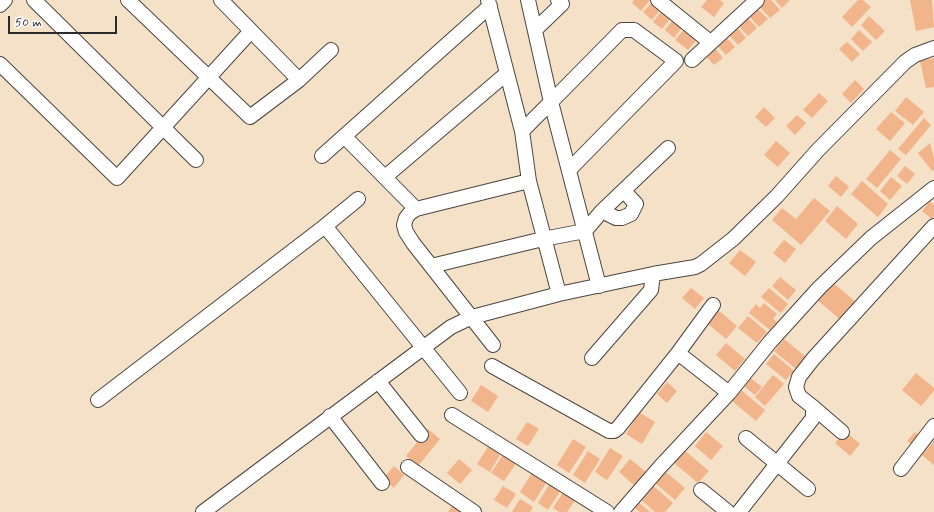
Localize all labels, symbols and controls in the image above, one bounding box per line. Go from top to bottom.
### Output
scale bar [10,8,119,34]
text: 50 m [15,15,42,31]

